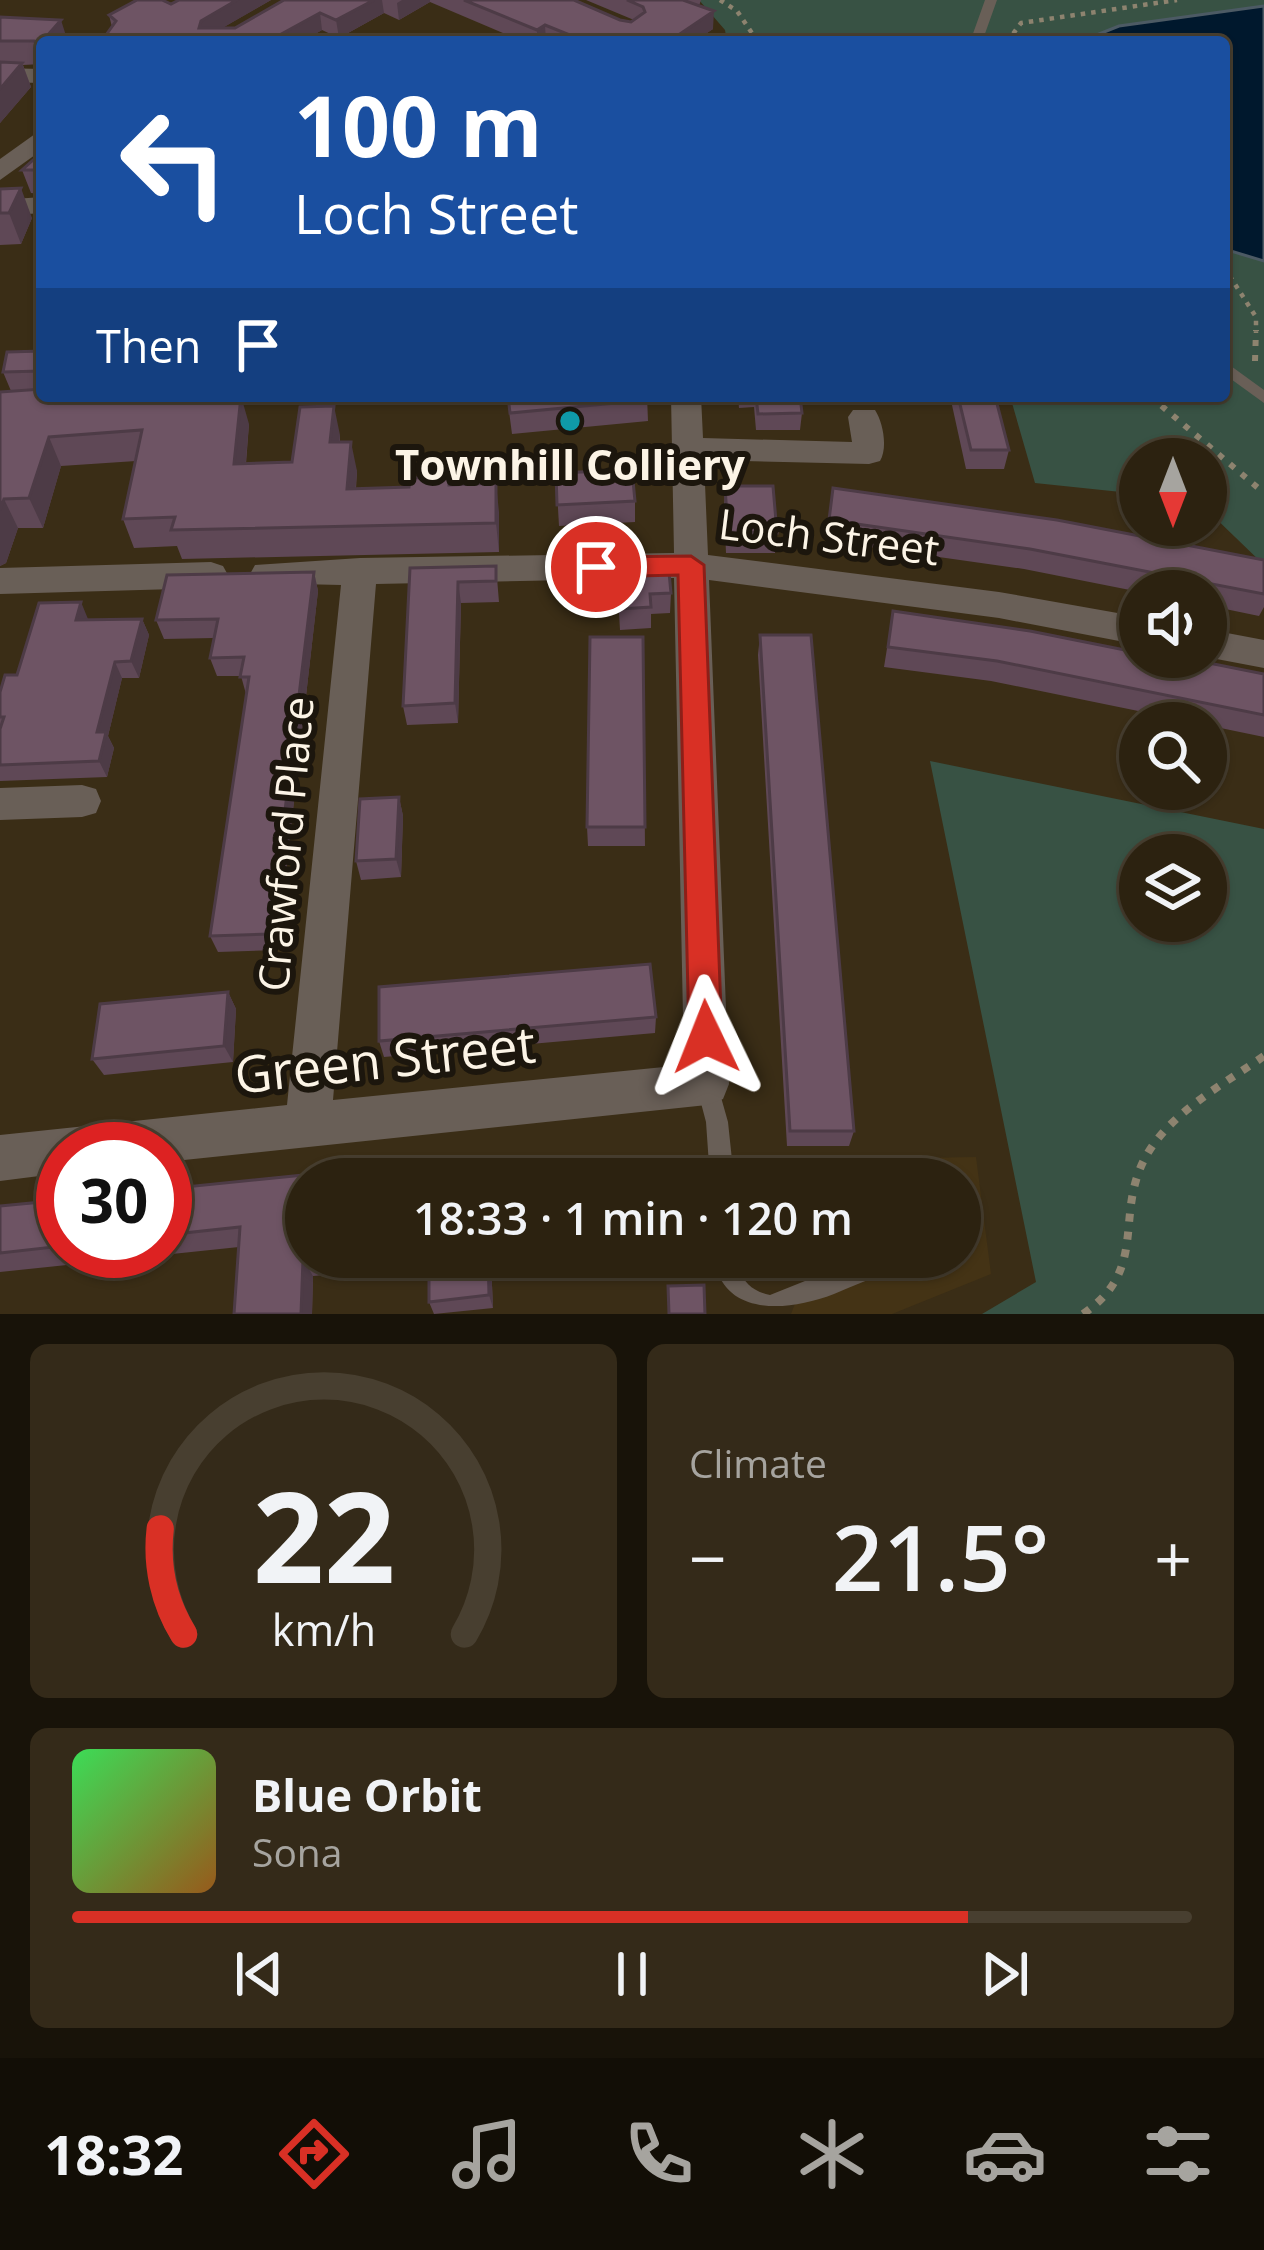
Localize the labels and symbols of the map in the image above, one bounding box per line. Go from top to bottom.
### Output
marker: Townhill Colliery [557,408,583,434]
place label: Townhill Colliery [395,435,745,492]
north arrow [1119,438,1227,546]
street label: Loch Street [716,494,942,577]
pin [545,516,647,618]
street label: Crawford Place [243,694,326,994]
position arrow [643,974,769,1100]
street label: Green Street [231,1007,539,1109]
speed limit sign: 30 [36,1122,192,1278]

